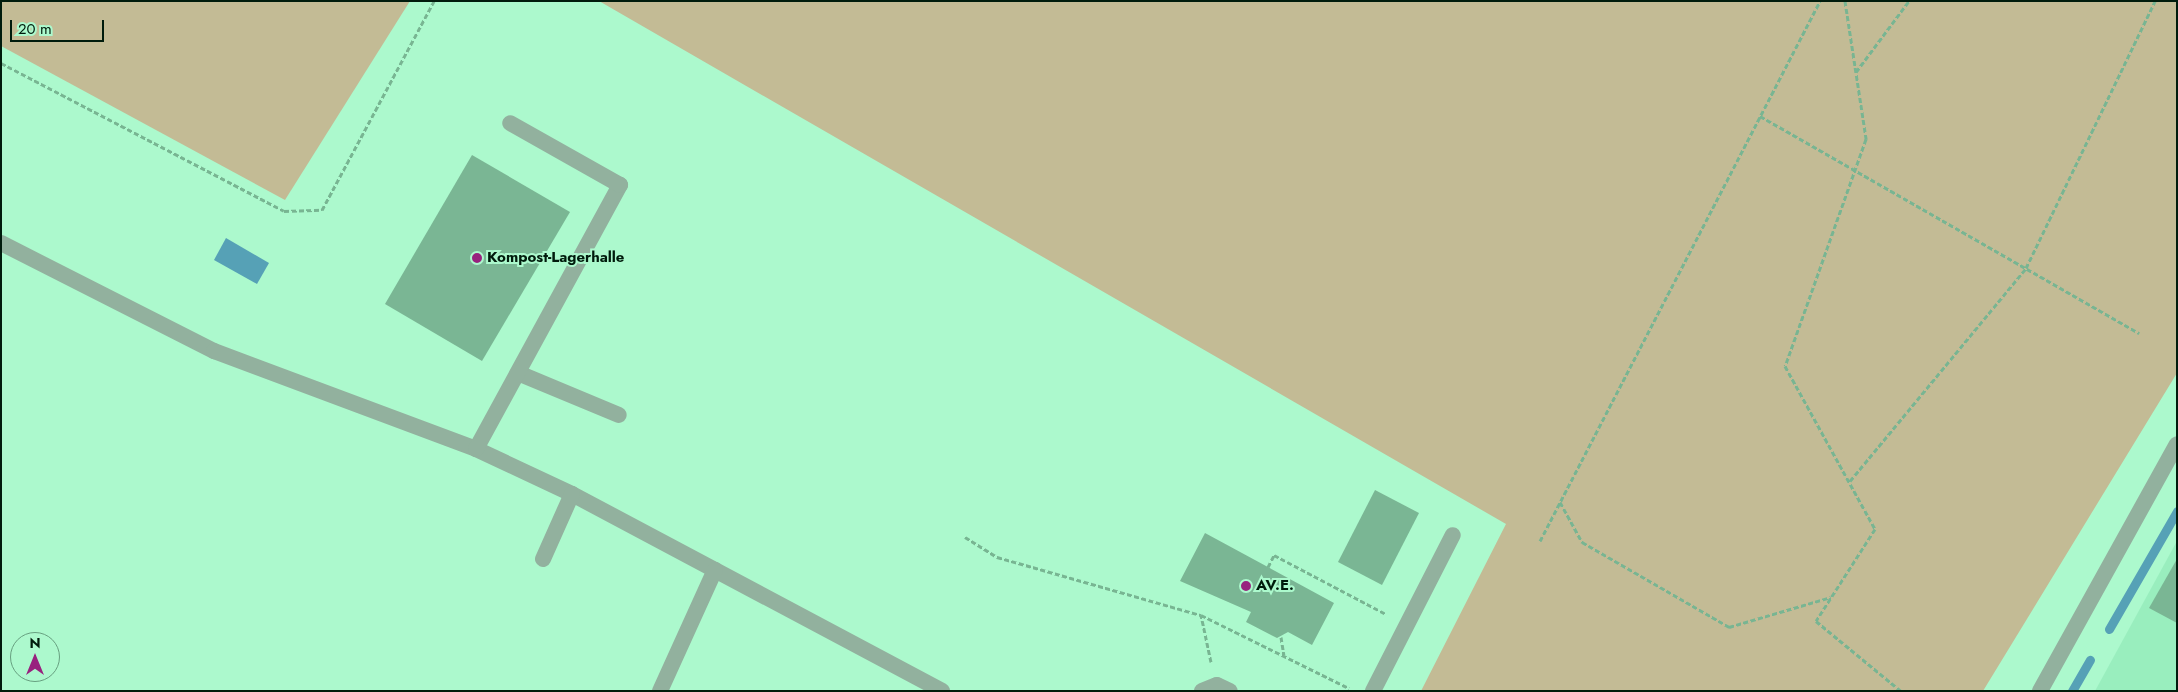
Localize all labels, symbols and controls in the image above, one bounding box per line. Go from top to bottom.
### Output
scale bar [12,10,106,42]
text: 20 m [18,18,52,40]
place label: Kompost-Lagerhalle [487,249,624,267]
marker: Kompost-Lagerhalle [471,252,483,264]
place label: AV.E. [1256,577,1294,595]
marker: AV.E. [1240,580,1252,592]
north arrow [10,632,60,682]
text: N [29,633,41,653]

